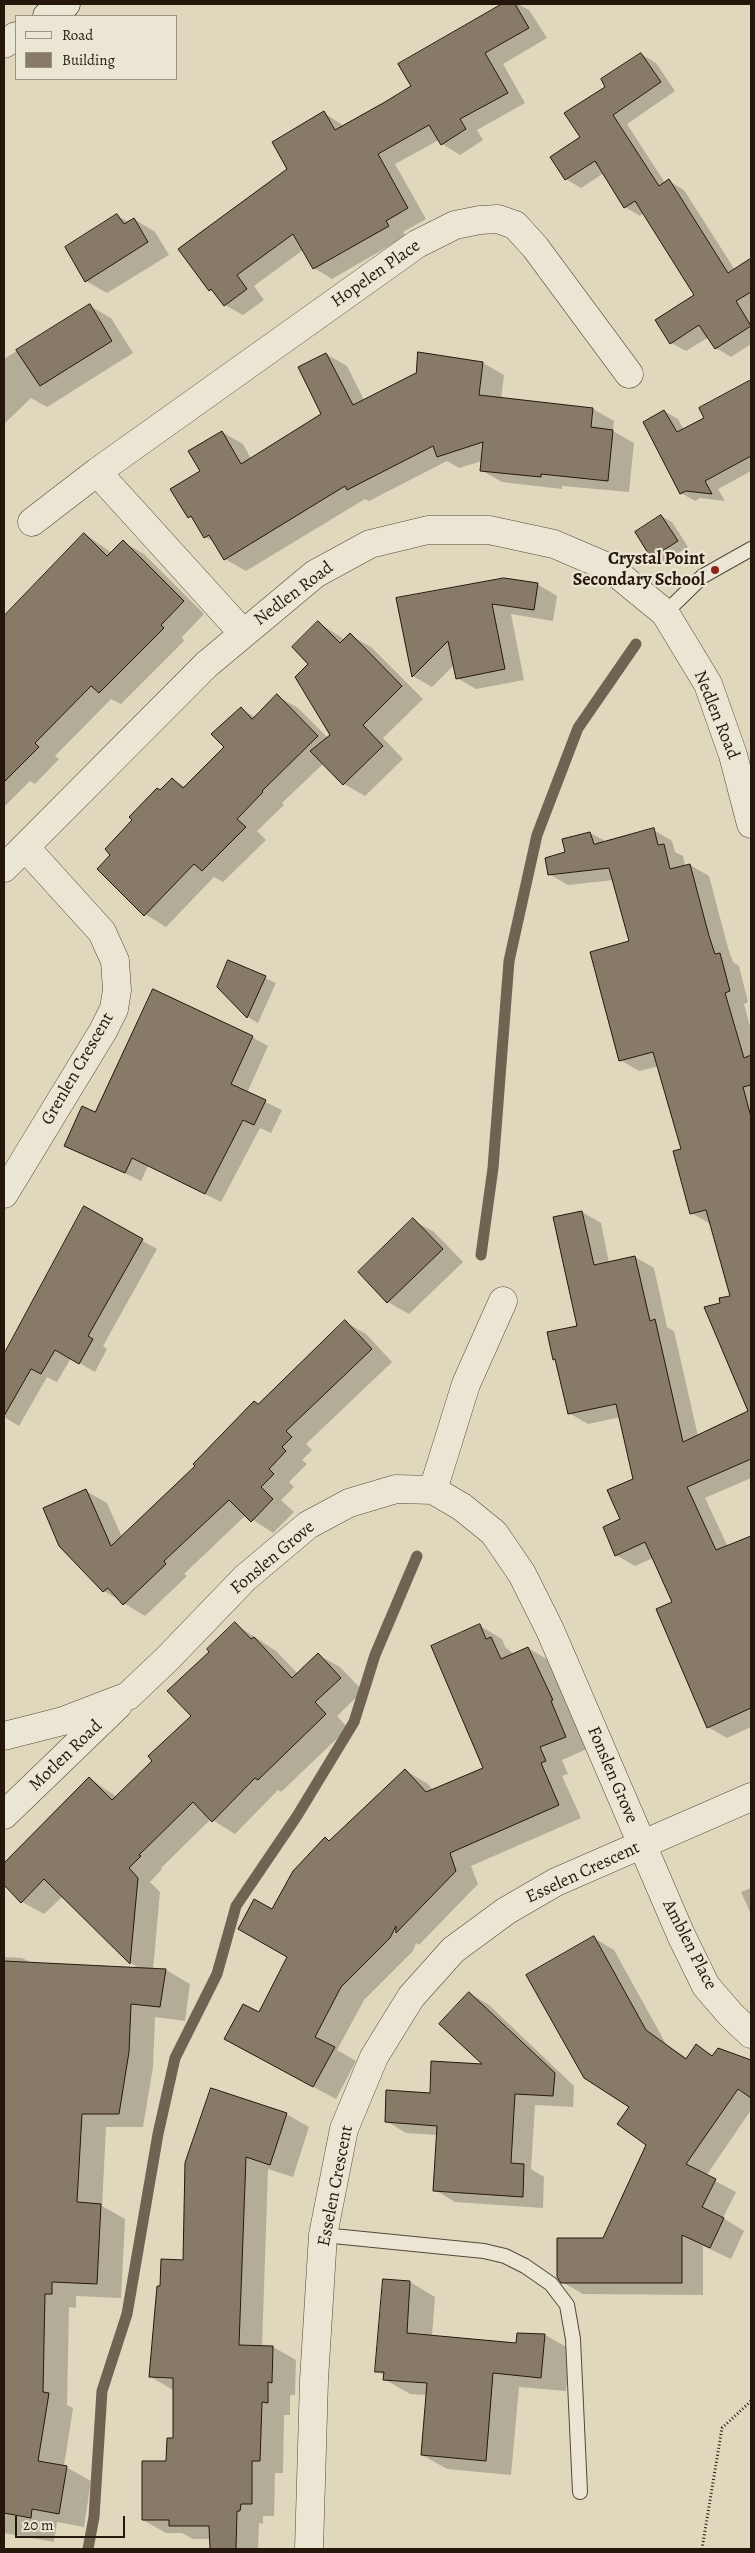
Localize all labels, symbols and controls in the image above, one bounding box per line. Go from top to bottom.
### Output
legend [15,15,178,80]
text: Road [62,25,93,45]
text: Building [62,50,115,70]
street label: Hopelen Place [327,235,425,313]
place label: Crystal Point Secondary School [573,549,705,592]
street label: Nedlen Road [250,557,338,631]
marker: Crystal Point Secondary School [709,564,721,576]
street label: Nedlen Road [688,668,744,762]
street label: Grenlen Crescent [37,1009,119,1129]
street label: Fonslen Grove [227,1517,319,1599]
street label: Motlen Road [25,1716,107,1796]
street label: Fonslen Grove [582,1723,642,1827]
street label: Esselen Crescent [523,1837,643,1909]
street label: Amblen Place [657,1896,721,1994]
street label: Esselen Crescent [314,2123,358,2249]
scale bar [18,2506,128,2538]
text: 20 m [23,2515,54,2535]

